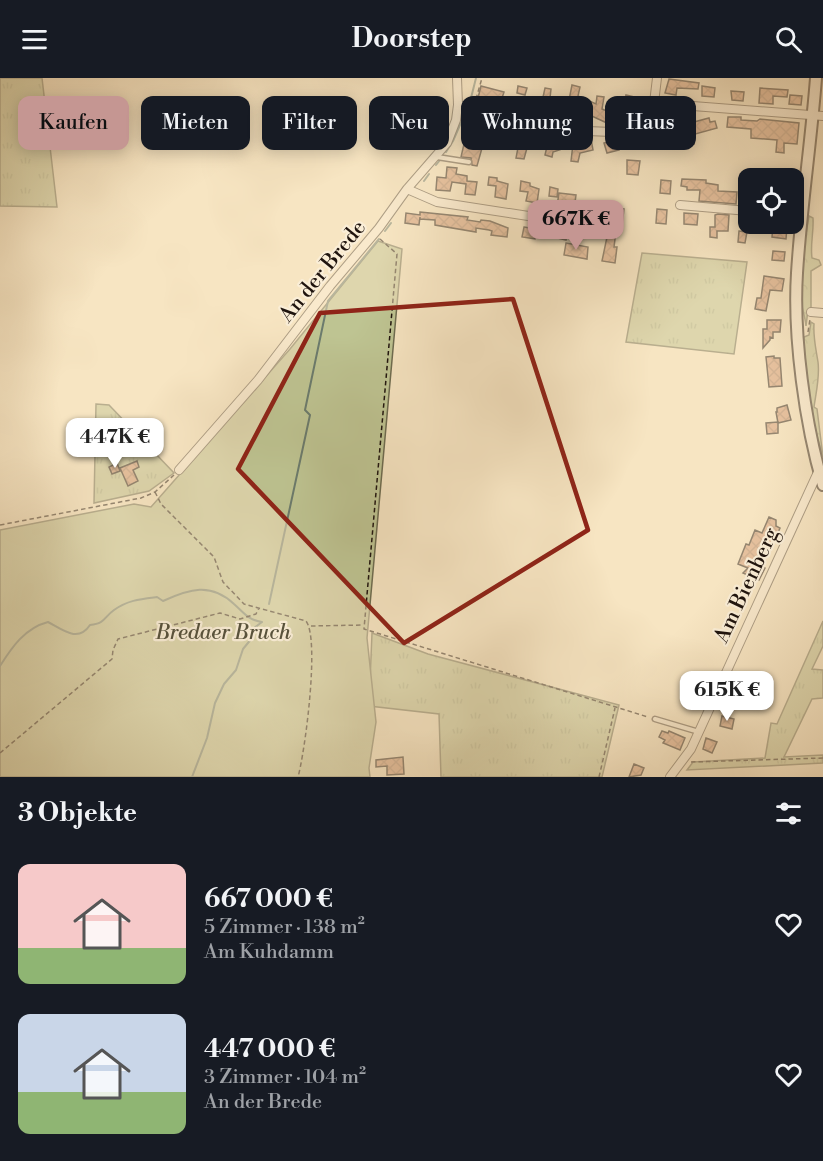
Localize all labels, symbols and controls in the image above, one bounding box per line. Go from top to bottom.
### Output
text: Doorstep [351,22,472,56]
icon: menu [18,23,51,56]
icon: search [772,23,805,56]
chip: Kaufen [18,96,129,150]
chip: Mieten [141,96,250,150]
chip: Filter [262,96,357,150]
chip: Neu [369,96,449,150]
chip: Wohnung [461,96,593,150]
chip: Haus [605,96,696,150]
map controls [738,168,804,234]
button: locate [738,168,804,234]
pin: 667K € [527,200,625,251]
text: 667K € [542,207,610,232]
street label: An der Brede [273,215,372,329]
pin: 447K € [66,418,164,469]
text: 447K € [80,425,150,450]
street label: Am Bienberg [708,523,785,648]
park label: Bredaer Bruch [154,620,291,646]
pin: 615K € [678,671,776,722]
text: 615K € [694,678,760,703]
text: 3 Objekte [18,797,137,829]
icon: filters [772,797,805,830]
text: 667 000 € [204,883,333,915]
icon: home [66,888,138,960]
icon: heart [772,908,805,941]
text: 5 Zimmer · 138 m² [204,915,365,940]
text: Am Kuhdamm [204,940,334,965]
text: 447 000 € [204,1033,335,1065]
icon: home [66,1038,138,1110]
icon: heart [772,1058,805,1091]
text: 3 Zimmer · 104 m² [204,1065,366,1090]
text: An der Brede [204,1090,322,1115]

